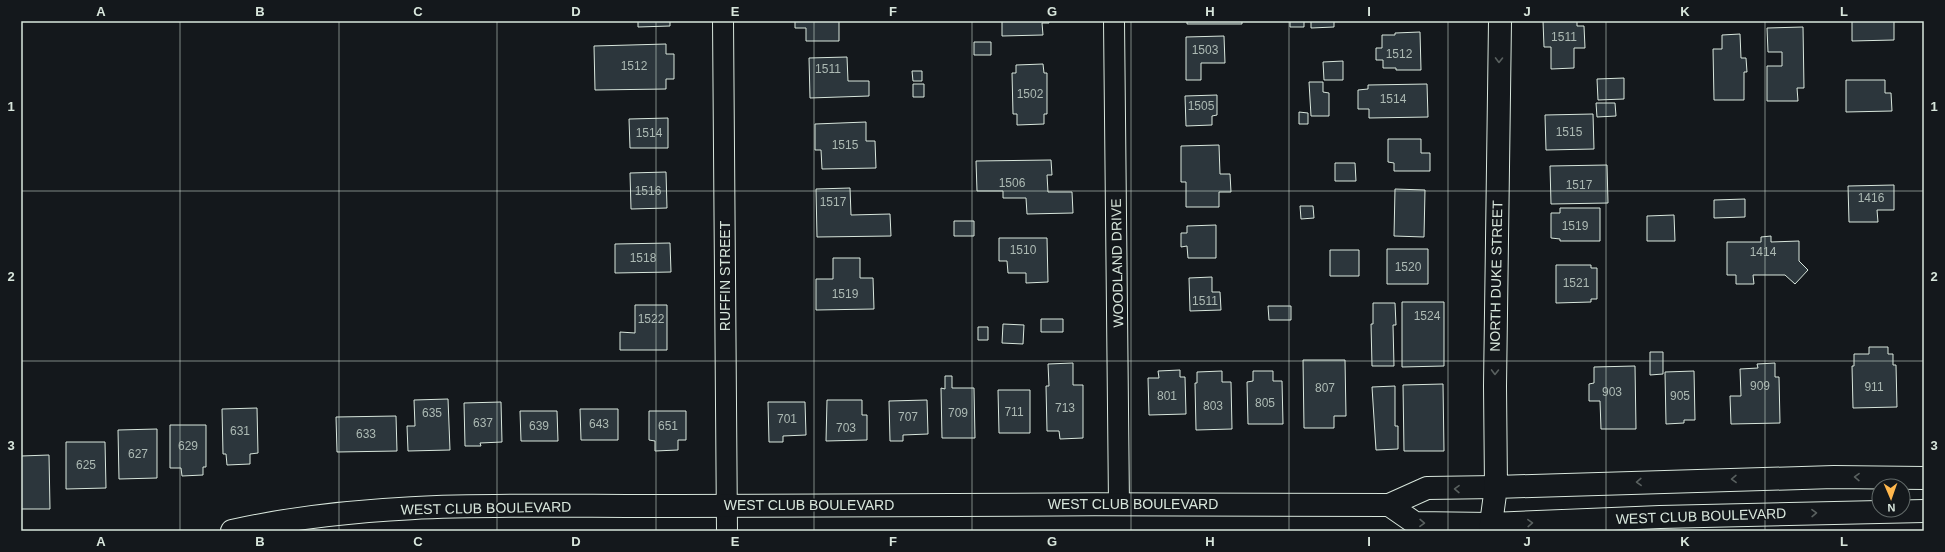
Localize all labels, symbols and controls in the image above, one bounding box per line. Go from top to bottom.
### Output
text: A [96,4,106,19]
text: B [255,4,265,19]
text: C [413,4,423,19]
text: D [571,4,581,19]
text: E [731,4,740,19]
text: F [889,4,897,19]
text: G [1047,4,1057,19]
text: H [1205,4,1215,19]
text: I [1367,4,1371,19]
text: J [1523,4,1531,19]
text: K [1680,4,1690,19]
text: L [1840,4,1848,19]
house number: 1511 [1551,30,1577,44]
house number: 1503 [1192,43,1219,57]
house number: 1512 [1386,47,1413,61]
one-way arrow [1495,57,1503,63]
house number: 1512 [621,59,648,73]
house number: 1511 [815,62,841,76]
house number: 1502 [1017,87,1044,101]
house number: 1514 [1380,92,1407,106]
text: 1 [7,99,15,114]
house number: 1505 [1188,99,1215,113]
text: 1 [1930,99,1938,114]
house number: 1515 [1556,125,1583,139]
house number: 1514 [636,126,663,140]
house number: 1515 [832,138,859,152]
house number: 1506 [999,176,1026,190]
house number: 1517 [1566,178,1593,192]
house number: 1516 [635,184,662,198]
house number: 1416 [1858,191,1885,205]
house number: 1517 [820,195,847,209]
street label: WOODLAND DRIVE [1108,198,1126,328]
street label: NORTH DUKE STREET [1487,200,1505,352]
house number: 1519 [1562,219,1589,233]
street label: RUFFIN STREET [717,220,733,331]
house number: 1510 [1010,243,1037,257]
house number: 1414 [1750,245,1777,259]
house number: 1518 [630,251,657,265]
house number: 1520 [1395,260,1422,274]
text: 2 [7,269,15,284]
text: 2 [1930,269,1938,284]
house number: 1521 [1563,276,1590,290]
house number: 1519 [832,287,859,301]
house number: 1511 [1192,294,1218,308]
house number: 1524 [1414,309,1441,323]
house number: 1522 [638,312,665,326]
one-way arrow [1491,369,1499,375]
house number: 909 [1750,379,1770,393]
house number: 911 [1864,380,1884,394]
house number: 807 [1315,381,1335,395]
house number: 903 [1602,385,1622,399]
house number: 801 [1157,389,1177,403]
house number: 905 [1670,389,1690,403]
house number: 805 [1255,396,1275,410]
house number: 803 [1203,399,1223,413]
house number: 713 [1055,401,1075,415]
house number: 711 [1004,405,1024,419]
house number: 635 [422,406,442,420]
house number: 709 [948,406,968,420]
house number: 707 [898,410,918,424]
house number: 701 [777,412,797,426]
house number: 637 [473,416,493,430]
house number: 643 [589,417,609,431]
house number: 639 [529,419,549,433]
house number: 651 [658,419,678,433]
house number: 703 [836,421,856,435]
house number: 631 [230,424,250,438]
house number: 633 [356,427,376,441]
text: 3 [7,438,15,453]
text: 3 [1930,438,1938,453]
house number: 629 [178,439,198,453]
house number: 627 [128,447,148,461]
house number: 625 [76,458,96,472]
one-way arrow [1854,473,1860,481]
one-way arrow [1731,475,1737,483]
one-way arrow [1636,478,1642,486]
north arrow [1871,478,1911,518]
one-way arrow [1454,485,1460,493]
street label: WEST CLUB BOULEVARD [1048,496,1218,512]
street label: WEST CLUB BOULEVARD [724,497,894,513]
street label: WEST CLUB BOULEVARD [401,499,571,517]
text: N [1887,502,1896,514]
street label: WEST CLUB BOULEVARD [1615,505,1787,527]
one-way arrow [1811,509,1817,517]
one-way arrow [1527,518,1533,527]
one-way arrow [1419,519,1425,527]
text: A [96,534,106,549]
text: B [255,534,265,549]
text: C [413,534,423,549]
text: D [571,534,581,549]
text: E [731,534,740,549]
text: F [889,534,897,549]
text: G [1047,534,1057,549]
text: H [1205,534,1215,549]
text: I [1367,534,1371,549]
text: J [1523,534,1531,549]
text: K [1680,534,1690,549]
text: L [1840,534,1848,549]

